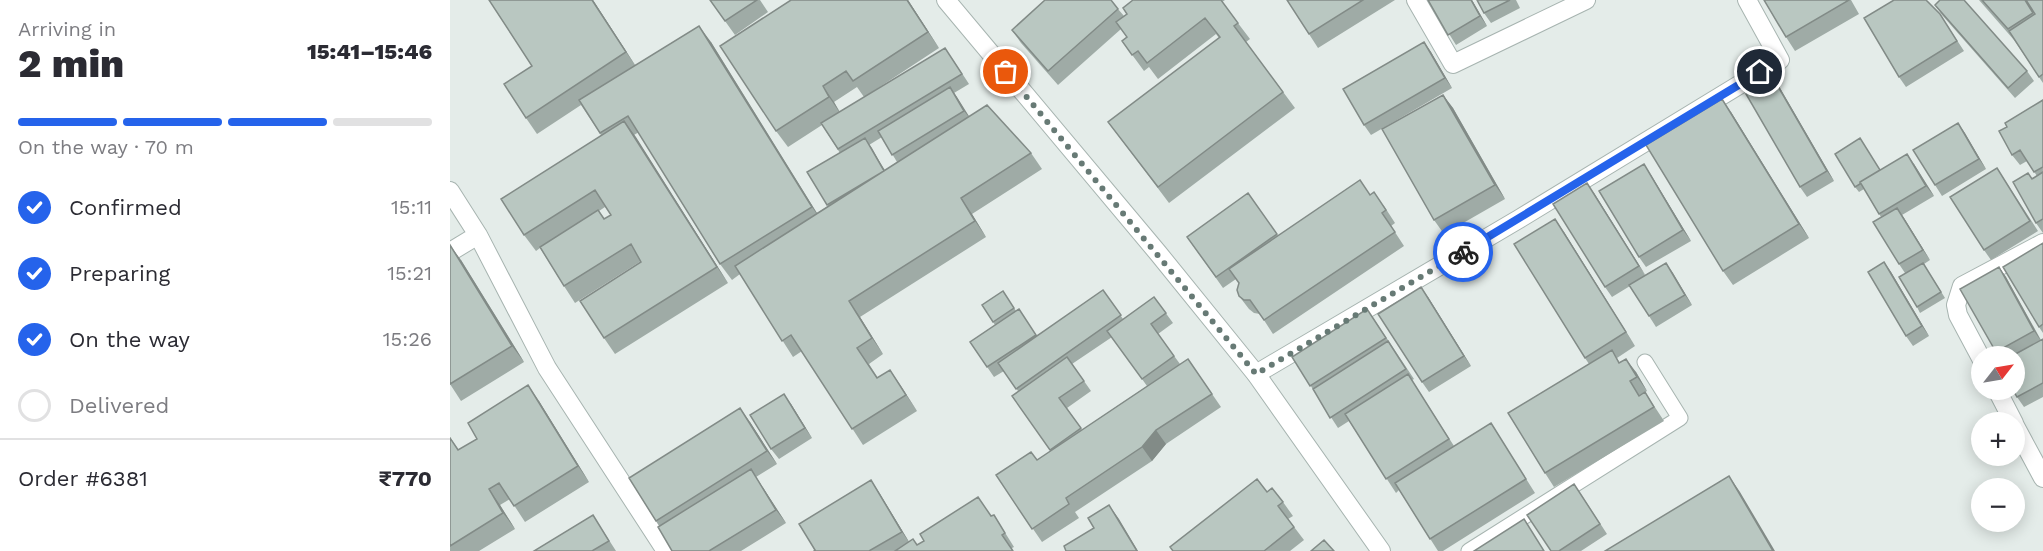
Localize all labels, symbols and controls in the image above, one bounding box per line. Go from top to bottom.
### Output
text: Arriving in [18,17,116,41]
text: 15:41–15:46 [307,39,432,64]
text: 2 min [18,41,124,86]
pin [980,46,1031,97]
pin [1734,46,1785,97]
icon: bag [989,55,1022,88]
icon: home [1743,55,1776,88]
text: On the way · 70 m [18,135,194,159]
icon: check [18,191,51,224]
text: Confirmed [69,195,182,220]
text: 15:11 [391,195,432,219]
courier [1433,222,1493,282]
icon: bike [1447,236,1480,269]
icon: check [18,257,51,290]
text: Preparing [69,261,170,286]
text: 15:21 [387,261,432,285]
icon: check [18,323,51,356]
text: On the way [69,327,190,352]
text: 15:26 [383,327,432,351]
north arrow [1971,346,2025,400]
map controls [1971,346,2025,532]
text: Delivered [69,393,169,418]
button: + [1971,412,2025,466]
text: Order #6381 [18,466,148,491]
text: ₹770 [378,466,432,491]
button: − [1971,478,2025,532]

